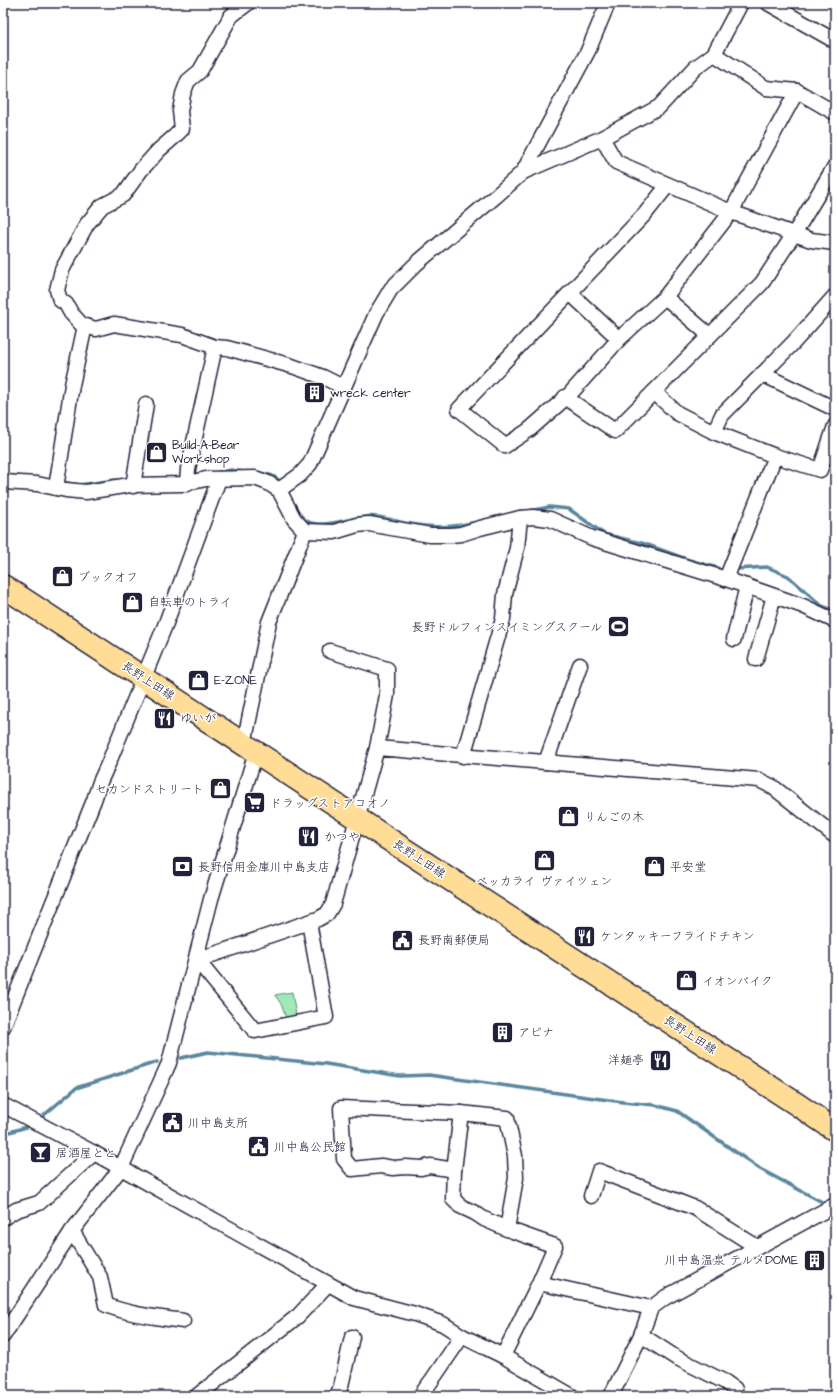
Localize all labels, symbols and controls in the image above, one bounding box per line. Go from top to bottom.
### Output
building icon: wreck center [301,380,327,406]
place label: wreck center [330,385,411,402]
place label: Build-A-Bear Workshop [172,437,240,468]
shop icon: Build-A-Bear Workshop [144,439,170,465]
shop icon: ブックオフ [49,564,75,590]
place label: ブックオフ [78,569,138,586]
shop icon: 自転車のトライ [120,589,146,615]
place label: 自転車のトライ [148,594,232,611]
sports icon: 長野ドルフィンスイミングスクール [605,614,631,640]
place label: 長野ドルフィンスイミングスクール [411,619,602,636]
street label: 長野上田線 [118,658,178,704]
shop icon: E-ZONE [186,667,212,693]
place label: E-ZONE [214,672,257,689]
restaurant icon: ゆいが [152,705,178,731]
place label: ゆいが [180,710,216,727]
shop icon: セカンドストリート [207,776,233,802]
place label: セカンドストリート [95,781,204,798]
supermarket icon: ドラッグストアコオノ [242,790,268,816]
place label: ドラッグストアコオノ [270,795,390,812]
shop icon: りんごの木 [556,804,582,830]
place label: りんごの木 [584,809,644,826]
restaurant icon: かつや [296,824,322,850]
place label: かつや [324,829,360,846]
street label: 長野上田線 [389,836,449,882]
shop icon: ベッカライ ヴァイツェン [531,847,557,873]
bank icon: 長野信用金庫川中島支店 [169,854,195,880]
shop icon: 平安堂 [641,854,667,880]
place label: 長野信用金庫川中島支店 [198,859,330,876]
place label: 平安堂 [670,859,706,876]
place label: ベッカライ ヴァイツェン [476,873,612,890]
restaurant icon: ケンタッキーフライドチキン [572,923,598,949]
public building icon: 長野南郵便局 [390,927,416,953]
place label: ケンタッキーフライドチキン [600,928,755,945]
place label: 長野南郵便局 [418,932,490,949]
shop icon: イオンバイク [673,968,699,994]
place label: イオンバイク [702,973,773,990]
street label: 長野上田線 [660,1012,720,1058]
building icon: アピナ [490,1019,516,1045]
place label: アピナ [518,1024,554,1041]
restaurant icon: 洋麺亭 [647,1047,673,1073]
place label: 洋麺亭 [608,1052,644,1069]
public building icon: 川中島支所 [160,1110,186,1136]
place label: 川中島支所 [188,1115,248,1132]
public building icon: 川中島公民館 [246,1134,272,1160]
place label: 川中島公民館 [274,1139,346,1156]
bar icon: 居酒屋とと [28,1140,54,1166]
place label: 居酒屋とと [56,1145,116,1162]
building icon: 川中島温泉 テルメDOME [801,1247,827,1273]
place label: 川中島温泉 テルメDOME [665,1252,798,1269]

